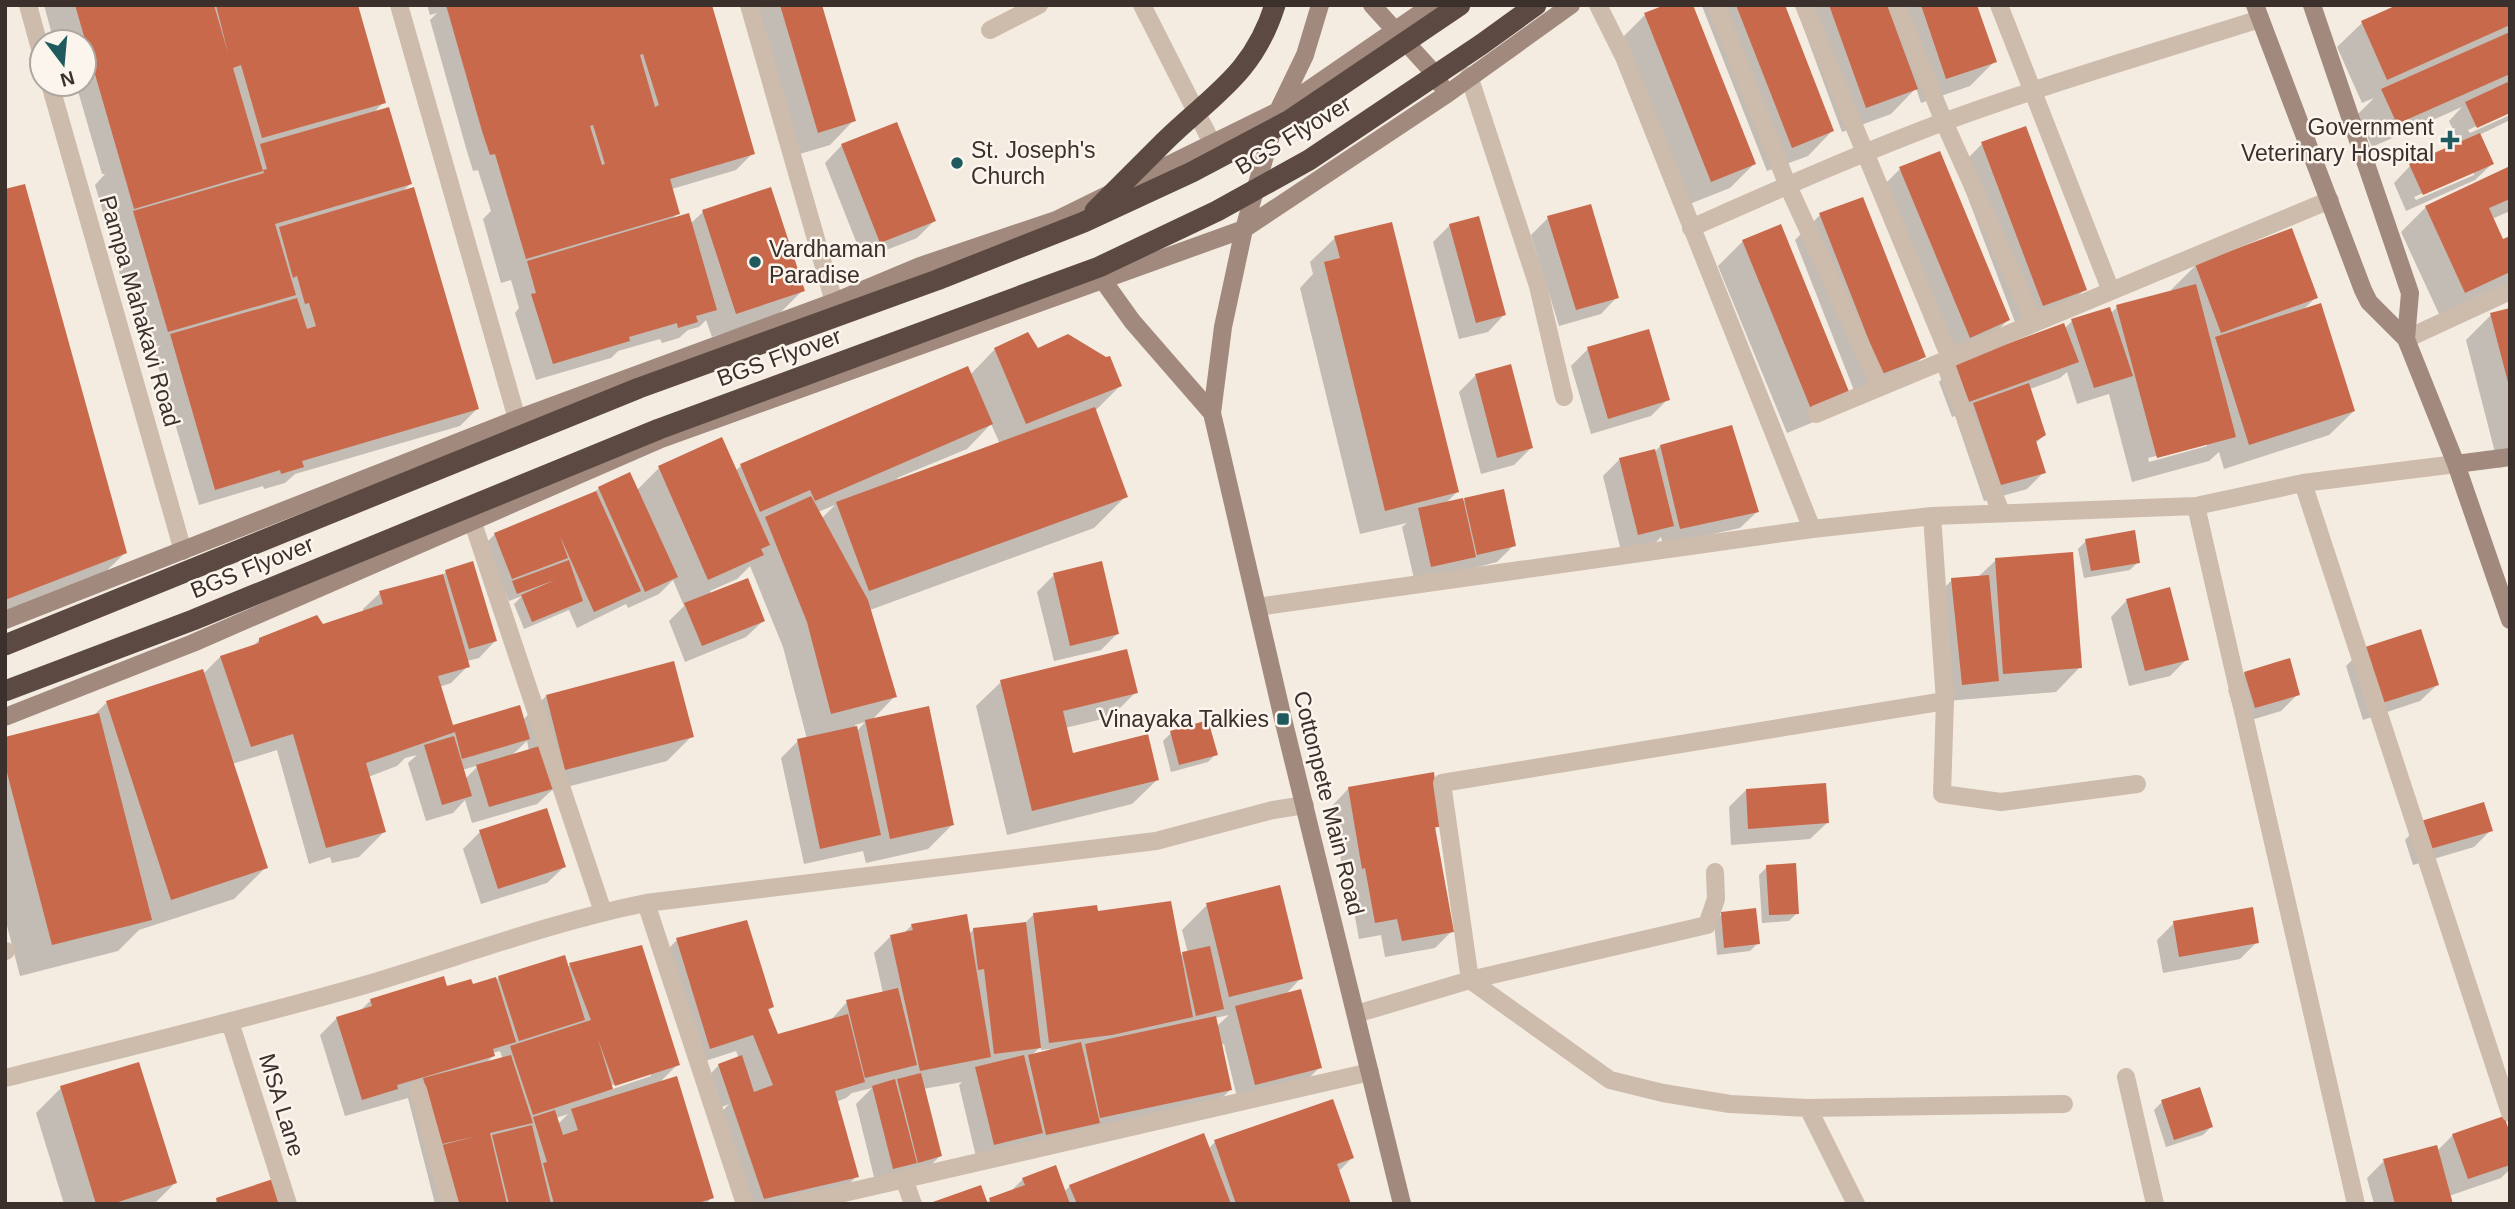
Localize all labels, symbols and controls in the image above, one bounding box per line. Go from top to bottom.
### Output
north arrow [28,28,98,98]
text: N [58,67,77,91]
street label: BGS Flyover [1230,90,1356,180]
place label: Government Veterinary Hospital [2241,114,2435,166]
marker: Government Veterinary Hospital [2440,130,2460,150]
place label: St. Joseph's Church [971,137,1096,189]
marker: St. Joseph's Church [949,155,965,171]
street label: Pampa Mahakavi Road [95,193,185,429]
place label: Vardhaman Paradise [769,236,886,288]
marker: Vardhaman Paradise [747,254,763,270]
street label: BGS Flyover [713,322,845,392]
street label: BGS Flyover [187,530,318,603]
street label: Cottonpete Main Road [1289,688,1369,918]
place label: Vinayaka Talkies [1099,706,1269,732]
marker: Vinayaka Talkies [1275,711,1291,727]
street label: MSA Lane [254,1050,310,1160]

